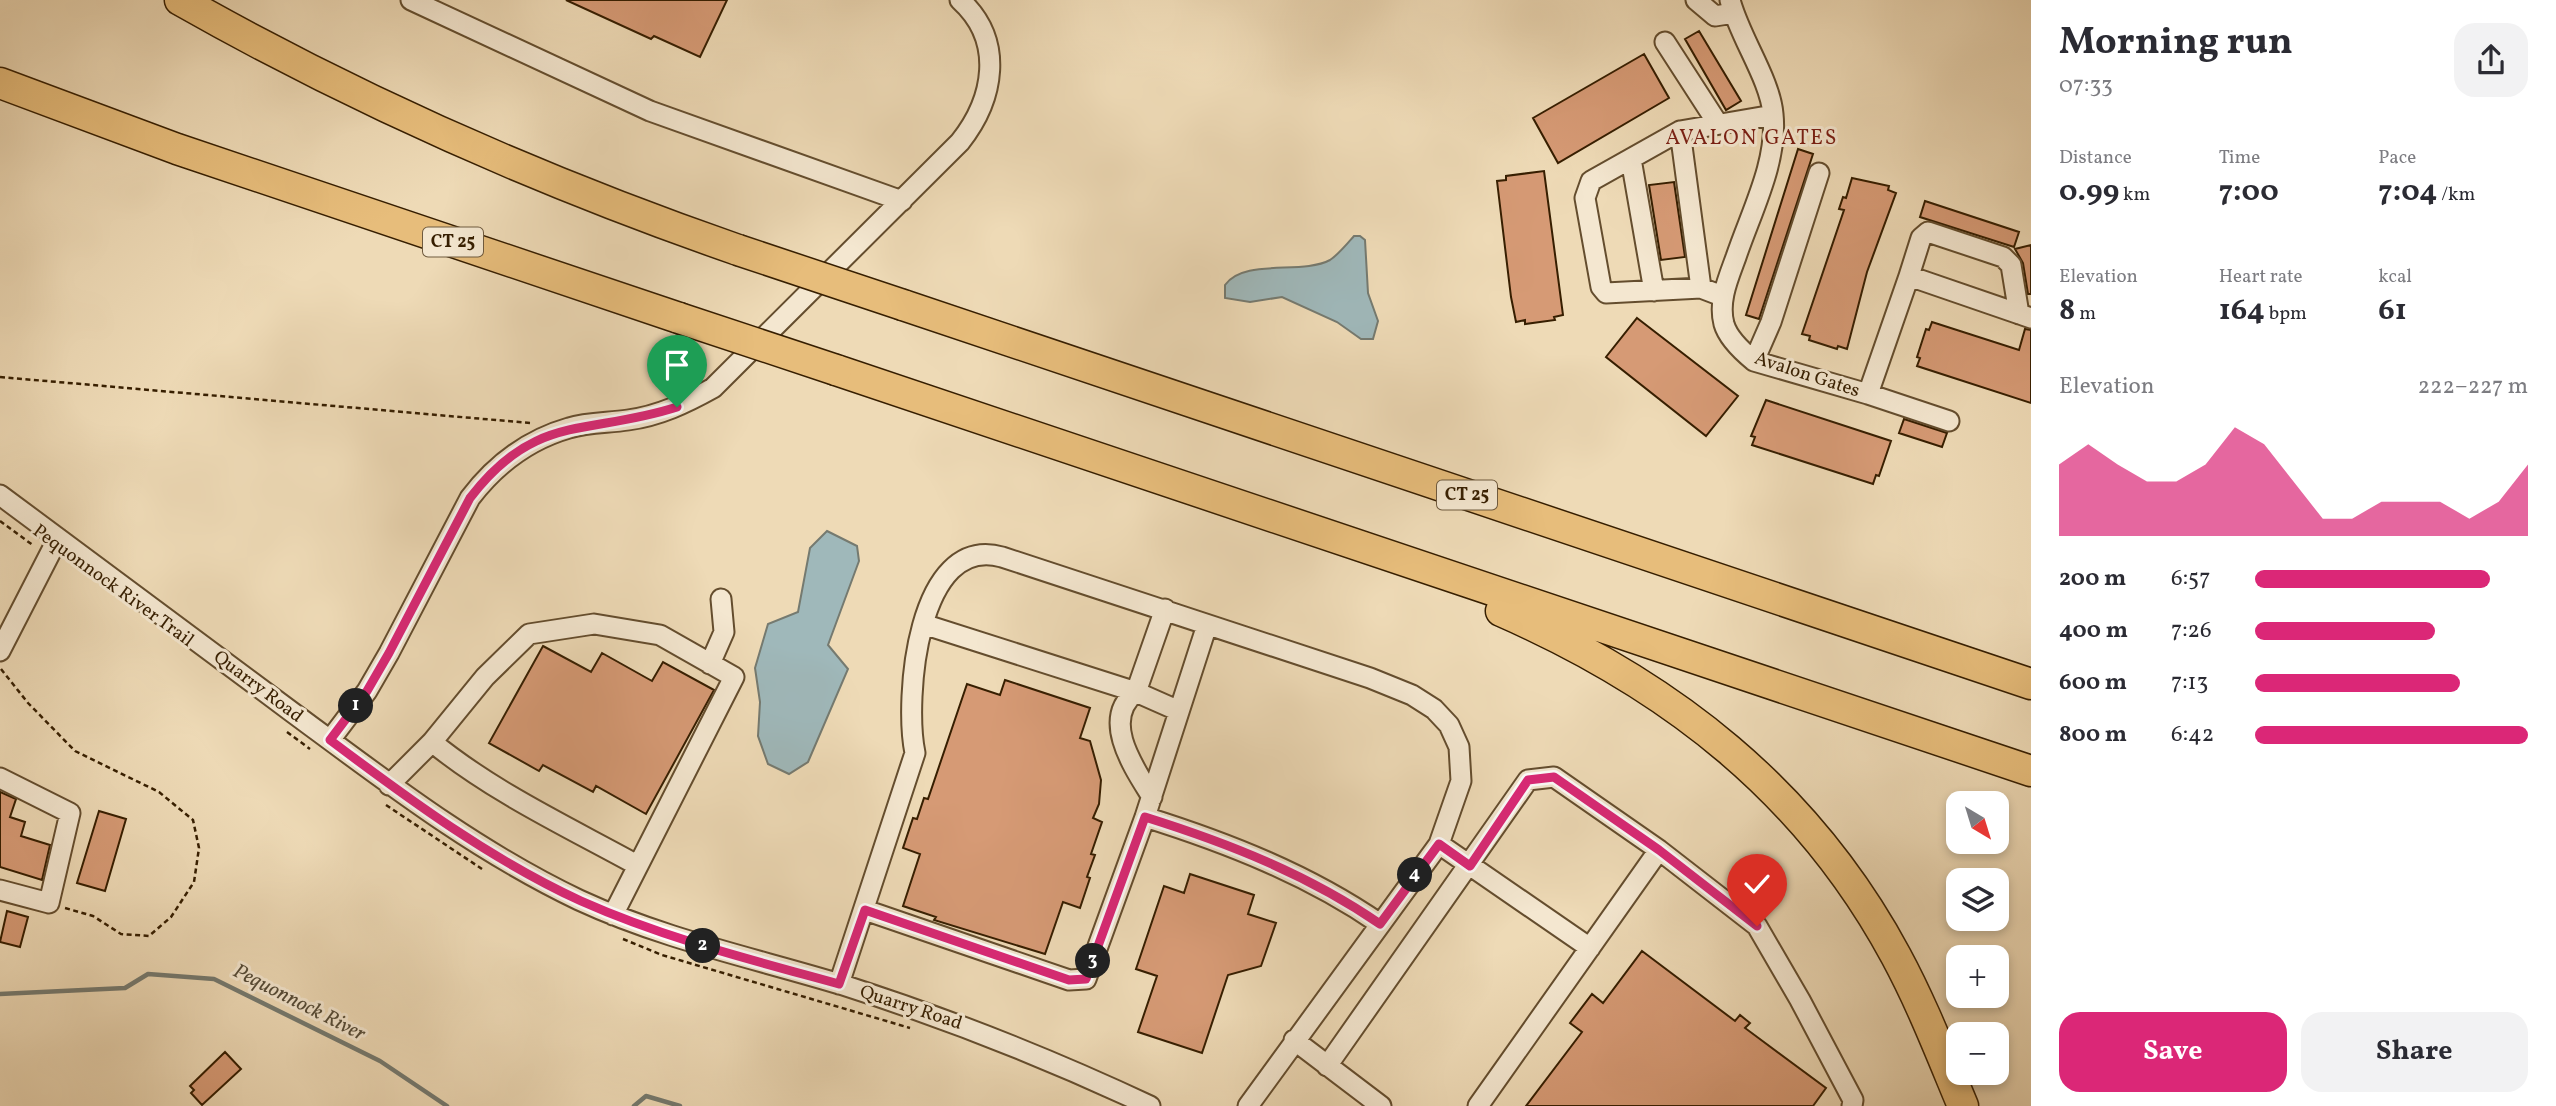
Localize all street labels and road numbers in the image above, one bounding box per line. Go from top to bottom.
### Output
road number: CT 25 [423,228,483,256]
street label: Avalon Gates [1751,346,1863,404]
road number: CT 25 [1437,480,1497,509]
street label: Pequonnock River Trail [27,519,199,654]
street label: Quarry Road [208,645,308,729]
street label: Quarry Road [856,979,966,1037]

